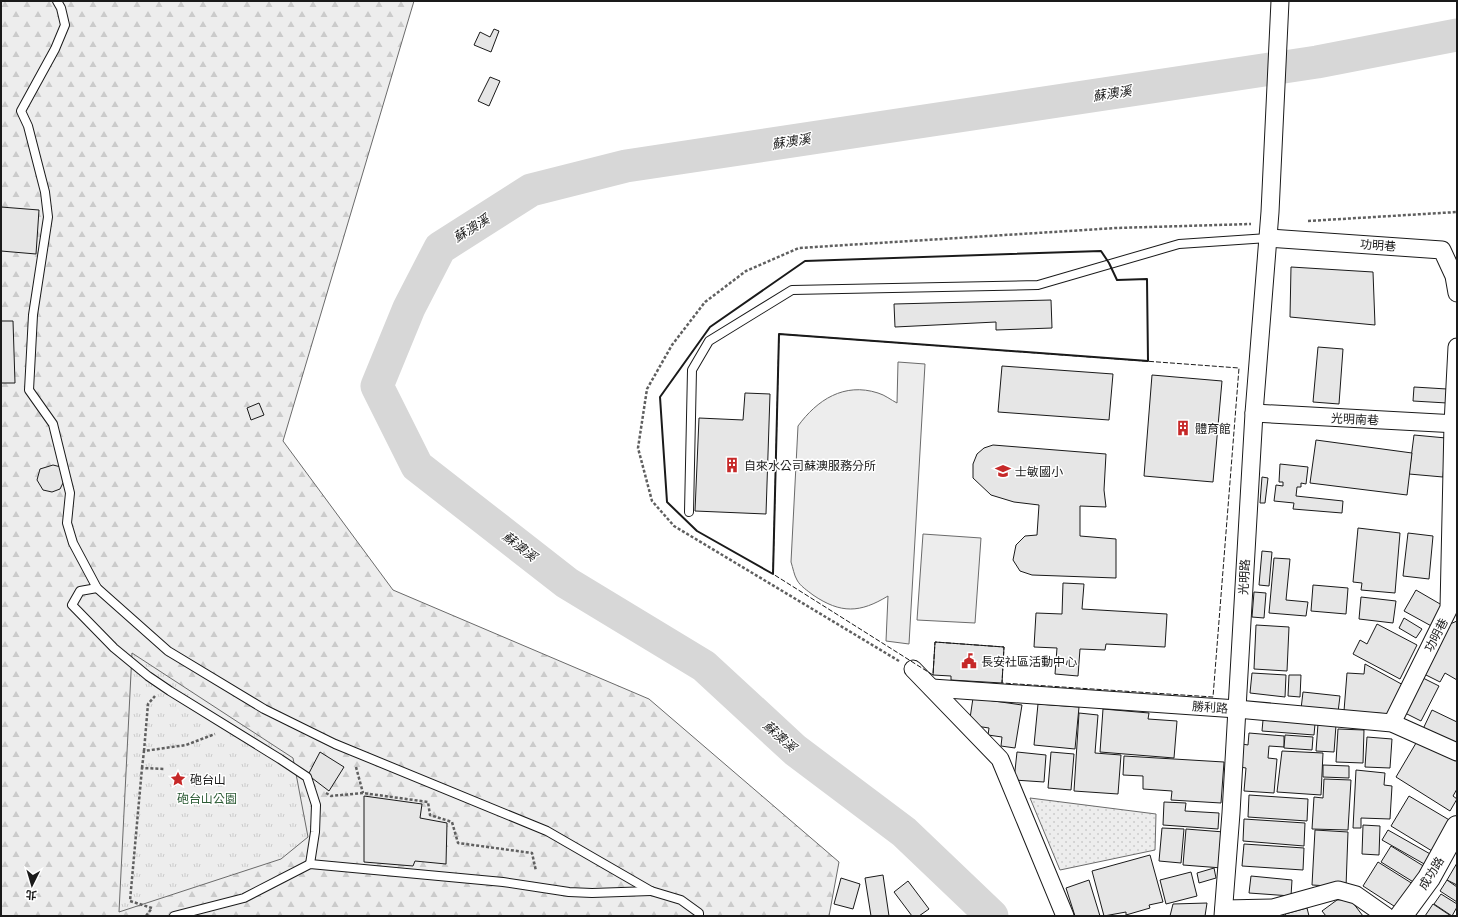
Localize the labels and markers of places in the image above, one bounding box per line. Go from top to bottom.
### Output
building icon: 體育館 [1174,419,1192,437]
place label: 體育館 [1195,421,1231,436]
building icon: 自來水公司蘇澳服務分所 [723,456,741,474]
place label: 自來水公司蘇澳服務分所 [744,458,876,473]
school or university icon: 士敏國小 [994,462,1012,480]
place label: 士敏國小 [1015,464,1063,479]
public building icon: 長安社區活動中心 [960,652,978,670]
place label: 長安社區活動中心 [981,654,1077,669]
place icon: 砲台山 [169,770,187,788]
place label: 砲台山 [190,772,226,787]

